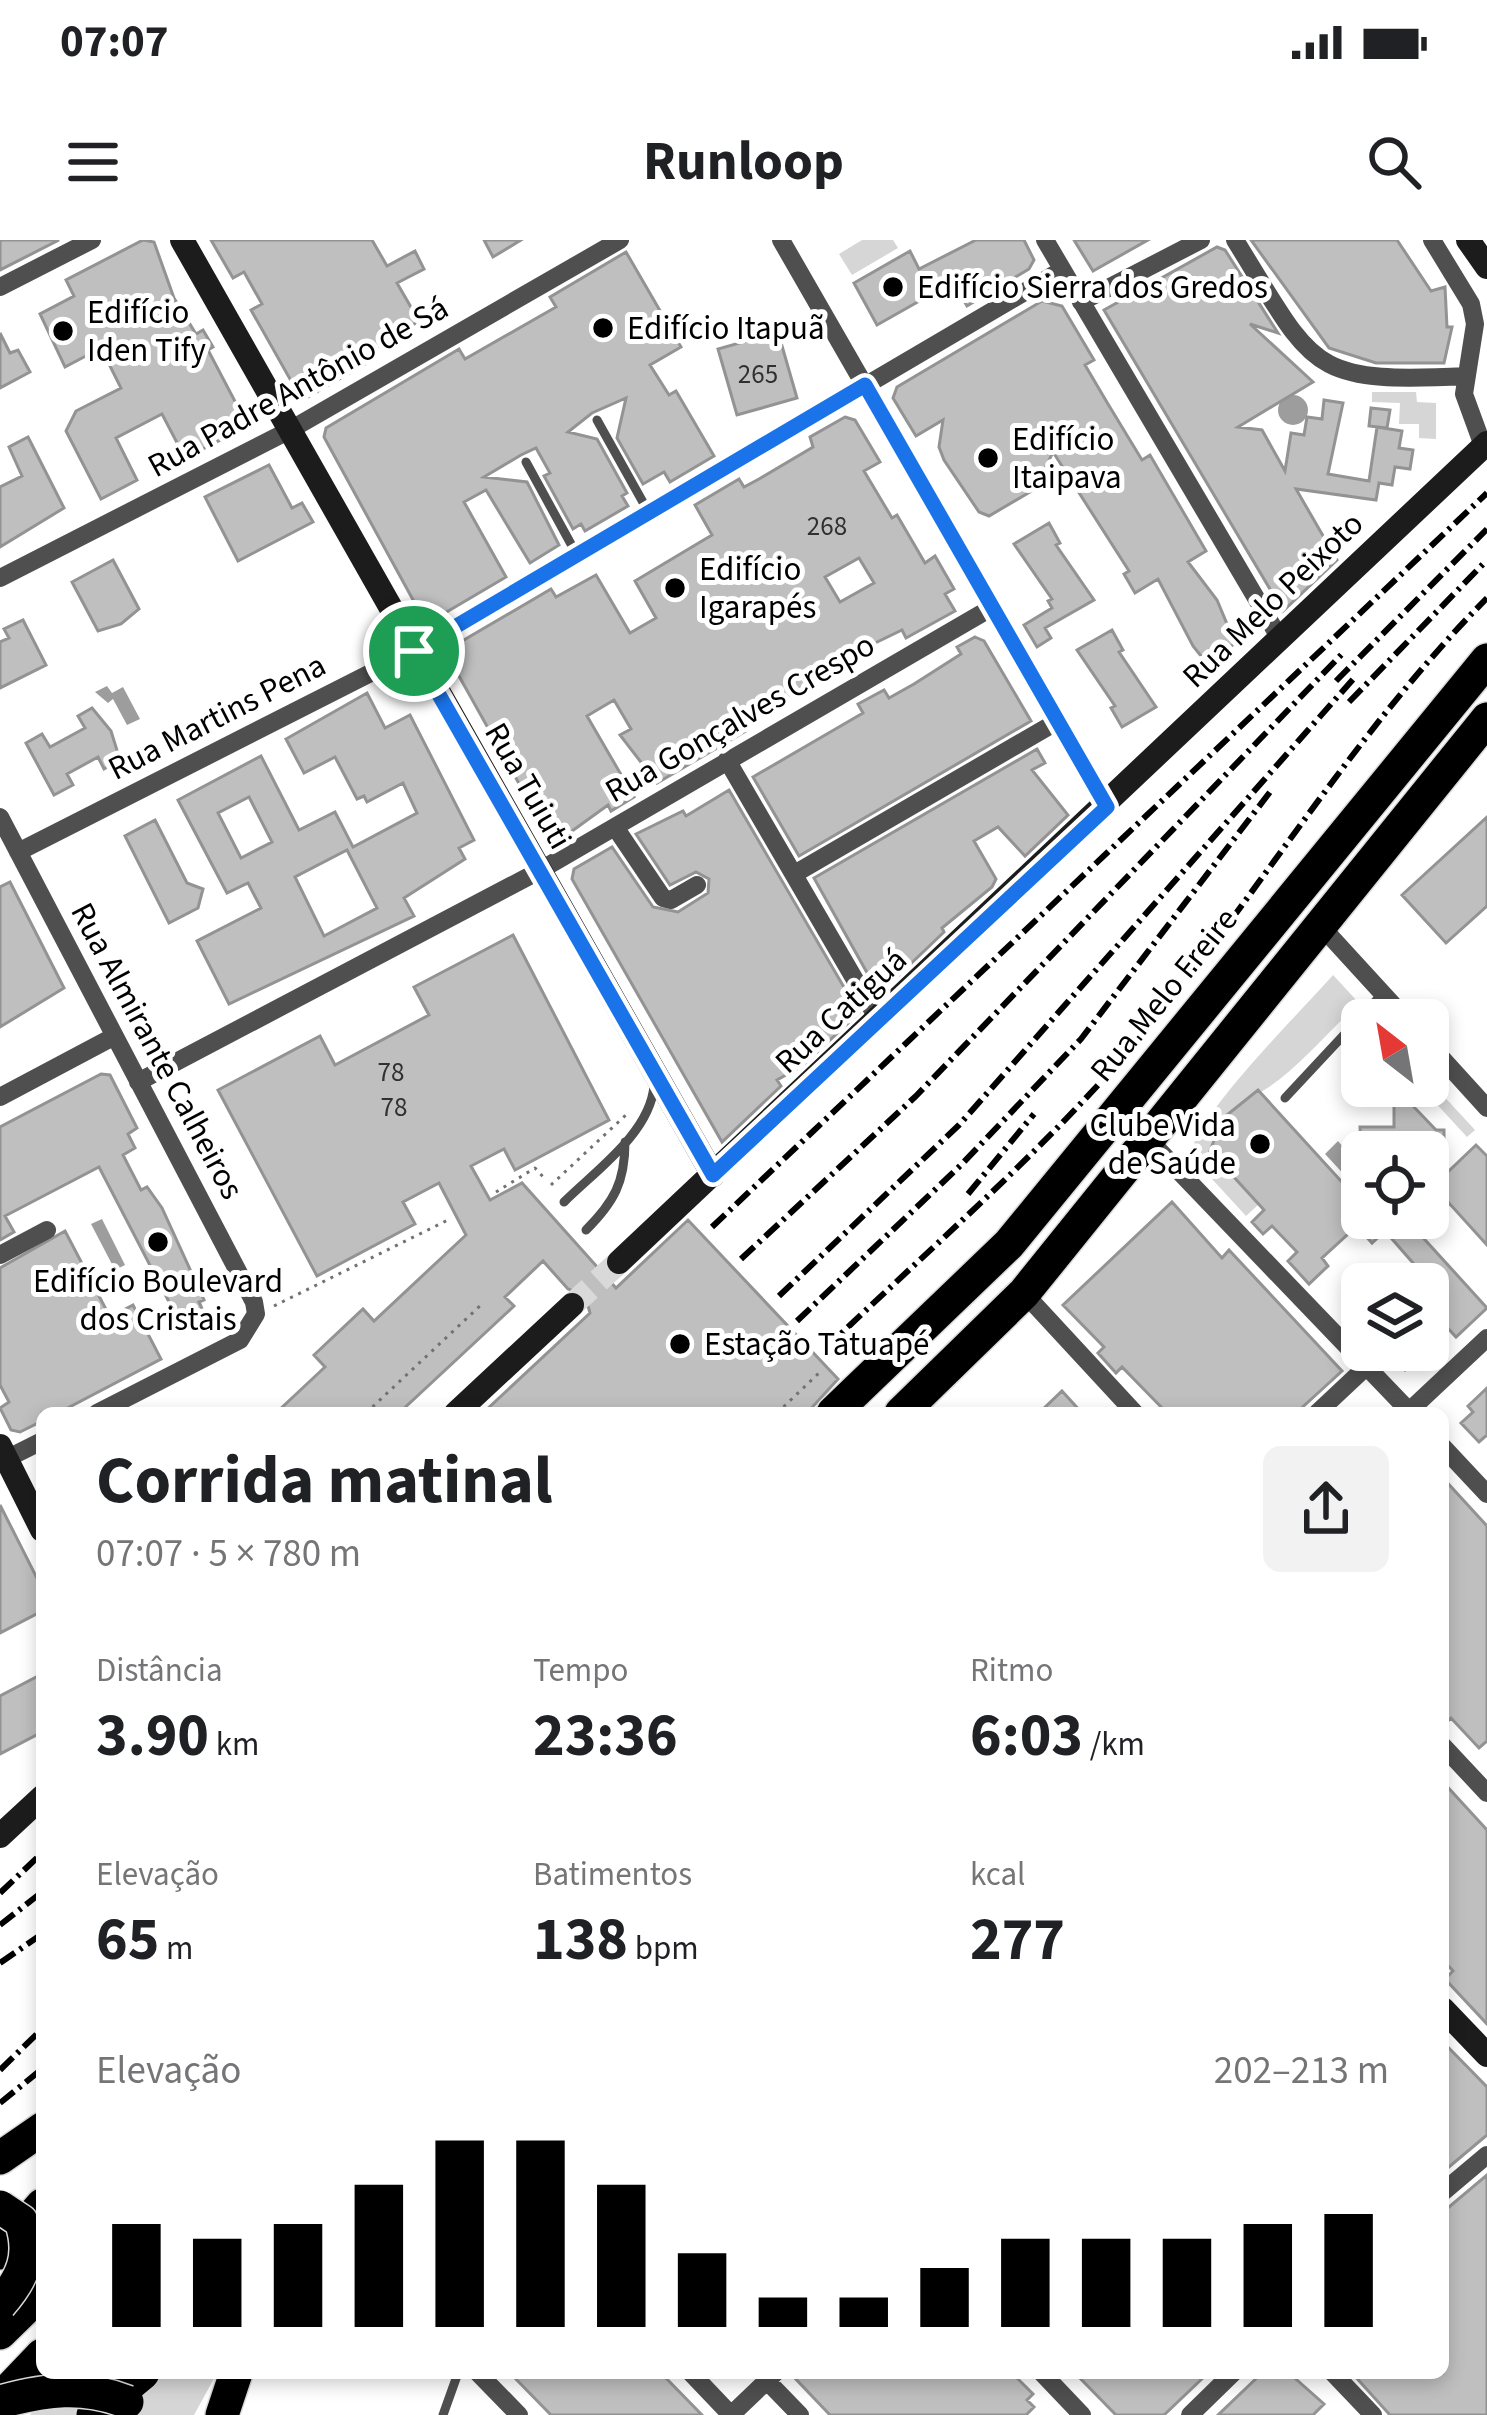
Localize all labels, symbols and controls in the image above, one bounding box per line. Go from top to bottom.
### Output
text: 07:07 [60,10,169,74]
text: Runloop [643,124,844,201]
icon: menu [60,129,126,195]
icon: search [1361,129,1427,195]
place label: Edifício Sierra dos Gredos [917,264,1268,311]
marker: Edifício Sierra dos Gredos [880,274,906,300]
street label: Rua Padre Antônio de Sá [139,285,457,489]
place label: Edifício Iden Tify [87,289,206,374]
place label: Edifício Itapuã [627,305,825,352]
marker: Edifício Itapuã [590,315,616,341]
marker: Edifício Iden Tify [50,318,76,344]
house number: 265 [738,355,778,394]
place label: Edifício Itaipava [1012,416,1122,501]
marker: Edifício Itaipava [975,445,1001,471]
street label: Rua Melo Peixoto [1172,501,1374,699]
house number: 268 [807,507,847,546]
place label: Edifício Igarapés [699,546,816,631]
marker: Edifício Igarapés [662,575,688,601]
pin [363,600,465,702]
icon: arrive [381,618,447,684]
street label: Rua Gonçalves Crespo [596,622,884,814]
street label: Rua Martins Pena [100,642,334,792]
street label: Rua Tuiuti [473,714,583,858]
street label: Rua Almirante Calheiros [59,894,255,1208]
street label: Rua Melo Freire [1079,898,1249,1092]
street label: Rua Catiguá [764,937,918,1085]
north arrow [1341,999,1449,1107]
map controls [1341,999,1449,1371]
house number: 78 [378,1053,404,1092]
house number: 78 [381,1088,407,1127]
place label: Clube Vida de Saúde [1090,1102,1236,1187]
marker: Clube Vida de Saúde [1247,1131,1273,1157]
button: locate [1341,1131,1449,1239]
marker: Edifício Boulevard dos Cristais [145,1229,171,1255]
place label: Edifício Boulevard dos Cristais [33,1258,283,1343]
button: layers [1341,1263,1449,1371]
place label: Estação Tatuapé [704,1321,929,1368]
marker: Estação Tatuapé [667,1331,693,1357]
text: Corrida matinal [96,1434,553,1528]
button: share [1263,1446,1389,1572]
text: 07:07 · 5 × 780 m [96,1526,361,1582]
text: Distância [96,1647,223,1694]
text: Tempo [533,1647,628,1694]
text: Ritmo [970,1647,1053,1694]
text: 3.90 [96,1694,209,1779]
text: 23:36 [533,1694,678,1779]
text: 6:03 [970,1694,1083,1779]
text: km [209,1721,259,1768]
text: /km [1083,1721,1145,1768]
text: Elevação [96,1851,219,1898]
text: Batimentos [533,1851,692,1898]
text: kcal [970,1851,1026,1898]
text: 65 [96,1898,159,1983]
text: 138 [533,1898,628,1983]
text: 277 [970,1898,1065,1983]
text: m [159,1925,193,1972]
text: bpm [628,1925,699,1972]
text: Elevação [96,2043,241,2099]
text: 202–213 m [1214,2043,1389,2099]

